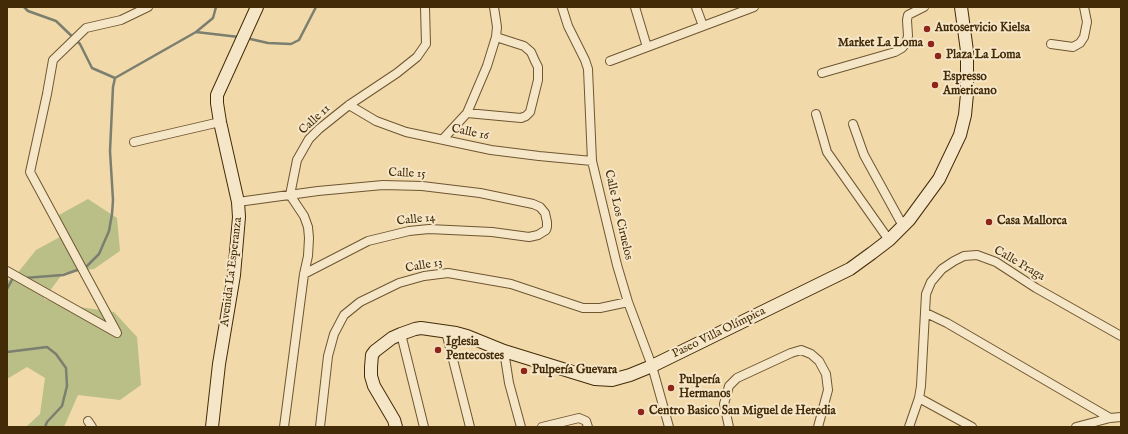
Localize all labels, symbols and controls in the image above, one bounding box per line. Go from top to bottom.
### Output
place label: Autoservicio Kielsa [935,22,1030,36]
marker: Autoservicio Kielsa [922,24,932,34]
place label: Market La Loma [838,37,923,51]
marker: Market La Loma [926,39,936,49]
place label: Plaza La Loma [946,49,1021,63]
marker: Plaza La Loma [933,51,943,61]
place label: Espresso Americano [943,71,997,99]
marker: Espresso Americano [930,80,940,90]
street label: Calle 11 [296,102,334,138]
street label: Calle 16 [450,122,490,144]
street label: Calle 15 [388,166,426,182]
street label: Calle Los Ciruelos [601,168,635,262]
street label: Calle 14 [396,211,436,229]
place label: Casa Mallorca [997,215,1067,229]
street label: Avenida La Esperanza [218,217,246,327]
marker: Casa Mallorca [984,217,994,227]
street label: Calle Praga [991,244,1047,284]
street label: Calle 13 [404,256,444,276]
street label: Paseo Villa Olímpica [670,304,768,362]
place label: Iglesia Pentecostes [446,336,504,364]
marker: Iglesia Pentecostes [433,345,443,355]
place label: Pulpería Guevara [532,364,617,378]
marker: Pulpería Guevara [519,366,529,376]
place label: Pulpería Hermanos [679,374,731,402]
marker: Pulpería Hermanos [666,383,676,393]
place label: Centro Basico San Miguel de Heredia [649,405,836,419]
marker: Centro Basico San Miguel de Heredia [636,407,646,417]

